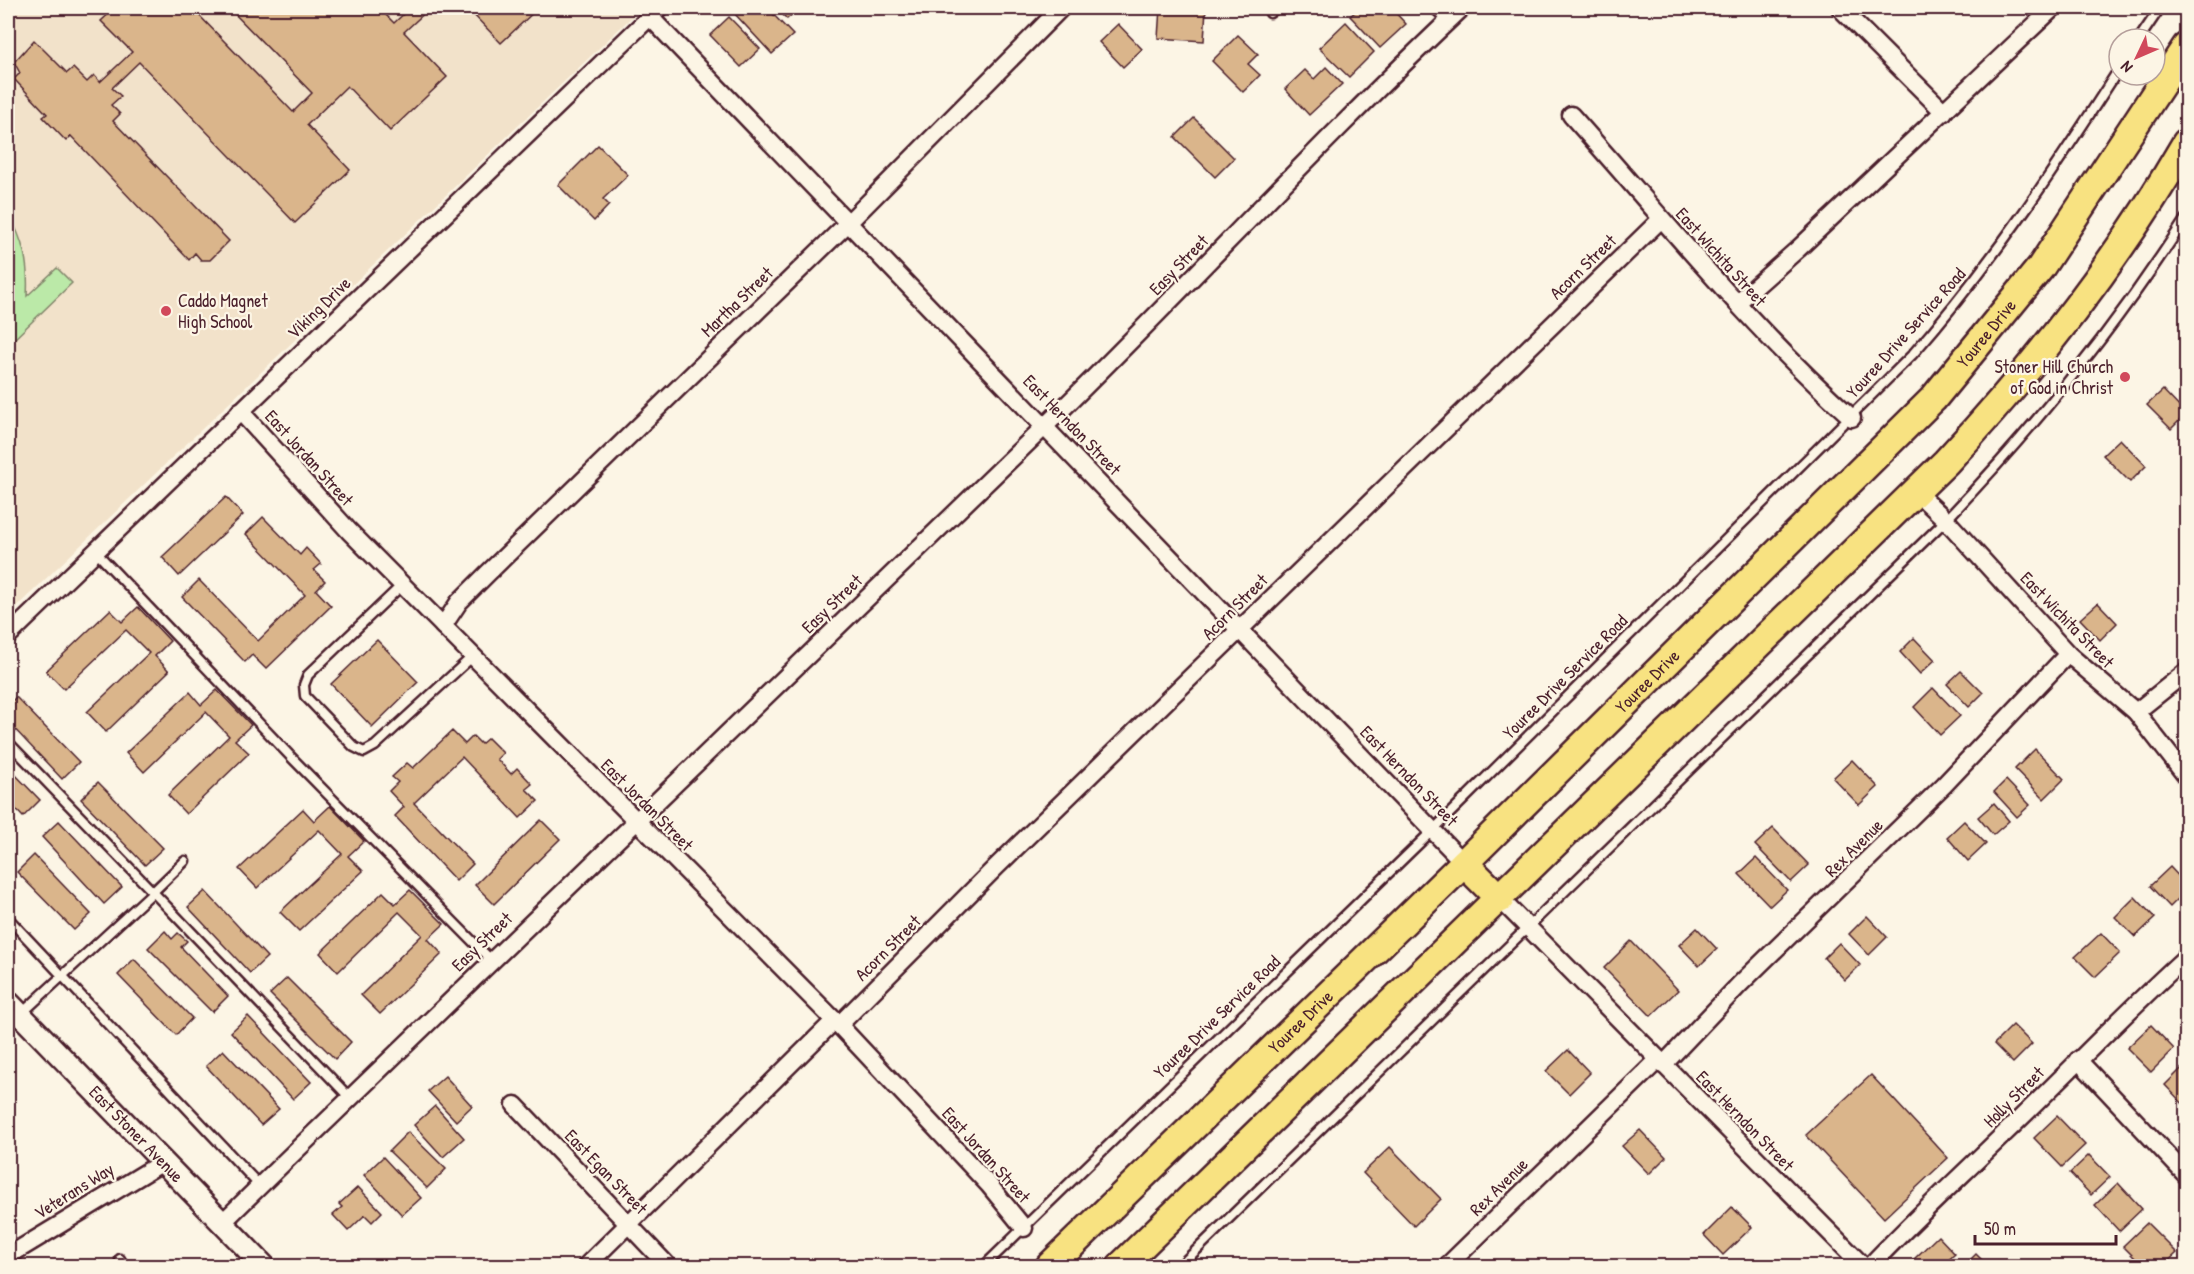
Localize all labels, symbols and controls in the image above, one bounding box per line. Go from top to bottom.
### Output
north arrow [2107,27,2167,87]
text: N [2115,56,2137,78]
street label: East Wichita Street [1670,202,1773,312]
street label: Easy Street [1143,228,1214,301]
street label: Acorn Street [1544,228,1622,305]
street label: Martha Street [695,260,779,342]
street label: Youree Drive Service Road [1840,262,1971,403]
street label: Viking Drive [281,271,356,344]
place label: Caddo Magnet High School [178,288,268,334]
street label: Youree Drive [1951,294,2022,373]
marker: Caddo Magnet High School [159,304,173,318]
place label: Stoner Hill Church of God in Christ [1994,354,2114,400]
street label: East Herndon Street [1018,369,1128,481]
marker: Stoner Hill Church of God in Christ [2118,370,2132,384]
street label: East Jordan Street [259,404,360,512]
street label: East Wichita Street [2015,566,2120,674]
street label: Acorn Street [1196,567,1274,645]
street label: Easy Street [796,568,868,639]
street label: Youree Drive Service Road [1497,609,1633,745]
street label: Youree Drive [1609,643,1685,719]
street label: East Herndon Street [1355,720,1465,832]
street label: East Jordan Street [596,753,700,857]
street label: Rex Avenue [1819,813,1888,882]
street label: Easy Street [446,906,518,977]
street label: Acorn Street [849,908,927,986]
street label: Youree Drive Service Road [1148,950,1285,1084]
street label: Youree Drive [1262,984,1338,1059]
street label: Holly Street [1978,1060,2050,1133]
street label: East Herndon Street [1691,1065,1801,1177]
street label: East Stoner Avenue [84,1080,189,1188]
street label: East Jordan Street [936,1101,1037,1209]
street label: East Egan Street [559,1124,654,1220]
street label: Rex Avenue [1464,1152,1533,1221]
street label: Veterans Way [29,1156,119,1225]
scale bar [1975,1208,2116,1246]
text: 50 m [1984,1216,2016,1241]

